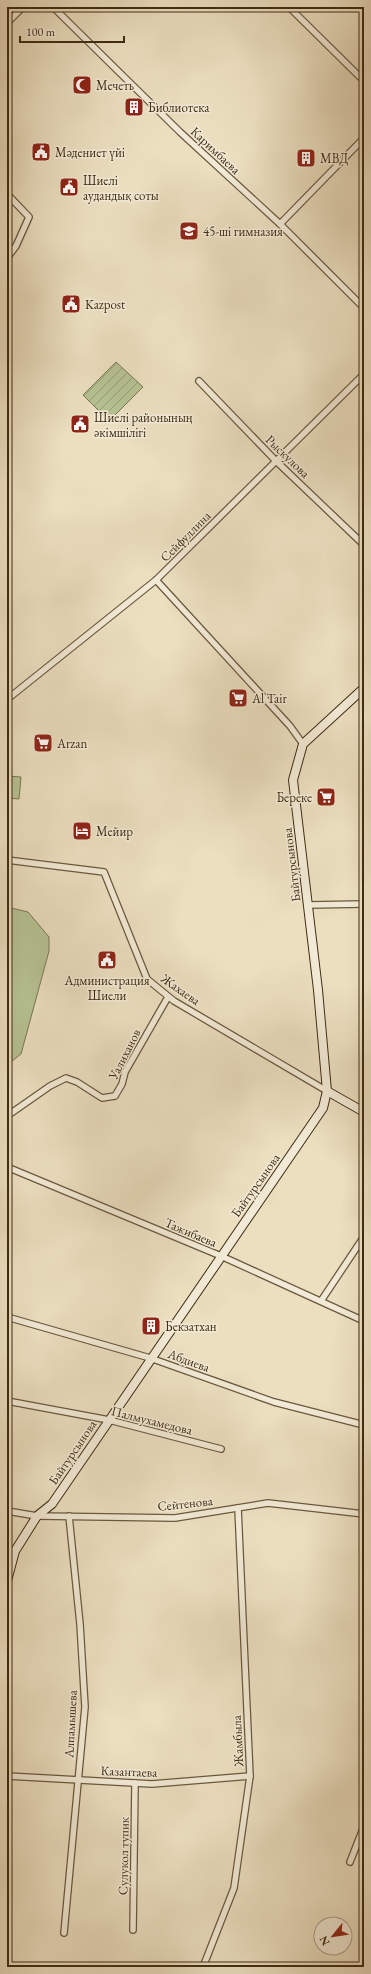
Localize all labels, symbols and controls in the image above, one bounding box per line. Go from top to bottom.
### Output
scale bar [20,18,124,44]
text: 100 m [26,24,56,40]
mosque icon: Мечеть [71,74,93,96]
place label: Мечеть [96,77,134,94]
building icon: Библиотека [123,96,145,118]
place label: Библиотека [148,99,210,116]
street label: Каримбаева [187,123,245,178]
public building icon: Мәдениет үйі [30,141,52,163]
place label: Мәдениет үйі [55,144,125,161]
building icon: МВД [295,147,317,169]
place label: МВД [320,150,348,167]
place label: Шиелі аудандық соты [83,172,159,204]
public building icon: Шиелі аудандық соты [58,176,80,198]
school or university icon: 45-ші гимназия [178,220,200,242]
place label: 45-ші гимназия [203,223,283,240]
public building icon: Kazpost [60,293,82,315]
place label: Kazpost [85,296,125,313]
place label: Шиелі районының әкімшілігі [94,409,193,441]
public building icon: Шиелі районының әкімшілігі [69,413,91,435]
street label: Рыскулова [262,431,314,482]
street label: Сейфуллина [156,507,215,565]
supermarket icon: Al Tair [227,687,249,709]
place label: Al Tair [251,690,287,707]
supermarket icon: Arzan [32,732,54,754]
place label: Arzan [56,735,87,752]
supermarket icon: Береке [315,786,337,808]
place label: Береке [276,789,312,806]
hotel icon: Мейир [71,820,93,842]
place label: Мейир [96,823,133,840]
street label: Байтурсынова [278,826,304,903]
public building icon: Администрация Шиели [96,949,118,971]
street label: Жахаева [157,969,204,1010]
place label: Администрация Шиели [63,972,150,1004]
street label: Уалиханов [104,1026,145,1083]
street label: Байтурсынова [227,1149,284,1221]
street label: Тажибаева [162,1214,220,1251]
building icon: Бекзатхан [140,1315,162,1337]
place label: Бекзатхан [165,1318,217,1335]
street label: Абдиева [165,1345,213,1376]
street label: Палмухамедова [110,1402,195,1439]
street label: Байтурсынова [45,1416,101,1488]
street label: Сейтенова [157,1492,214,1515]
street label: Алпамышева [60,1689,81,1759]
street label: Жамбыла [228,1714,247,1768]
street label: Казантаева [100,1762,158,1781]
street label: Сулукол тупик [114,1816,133,1895]
north arrow [313,1916,353,1956]
text: N [316,1934,333,1948]

